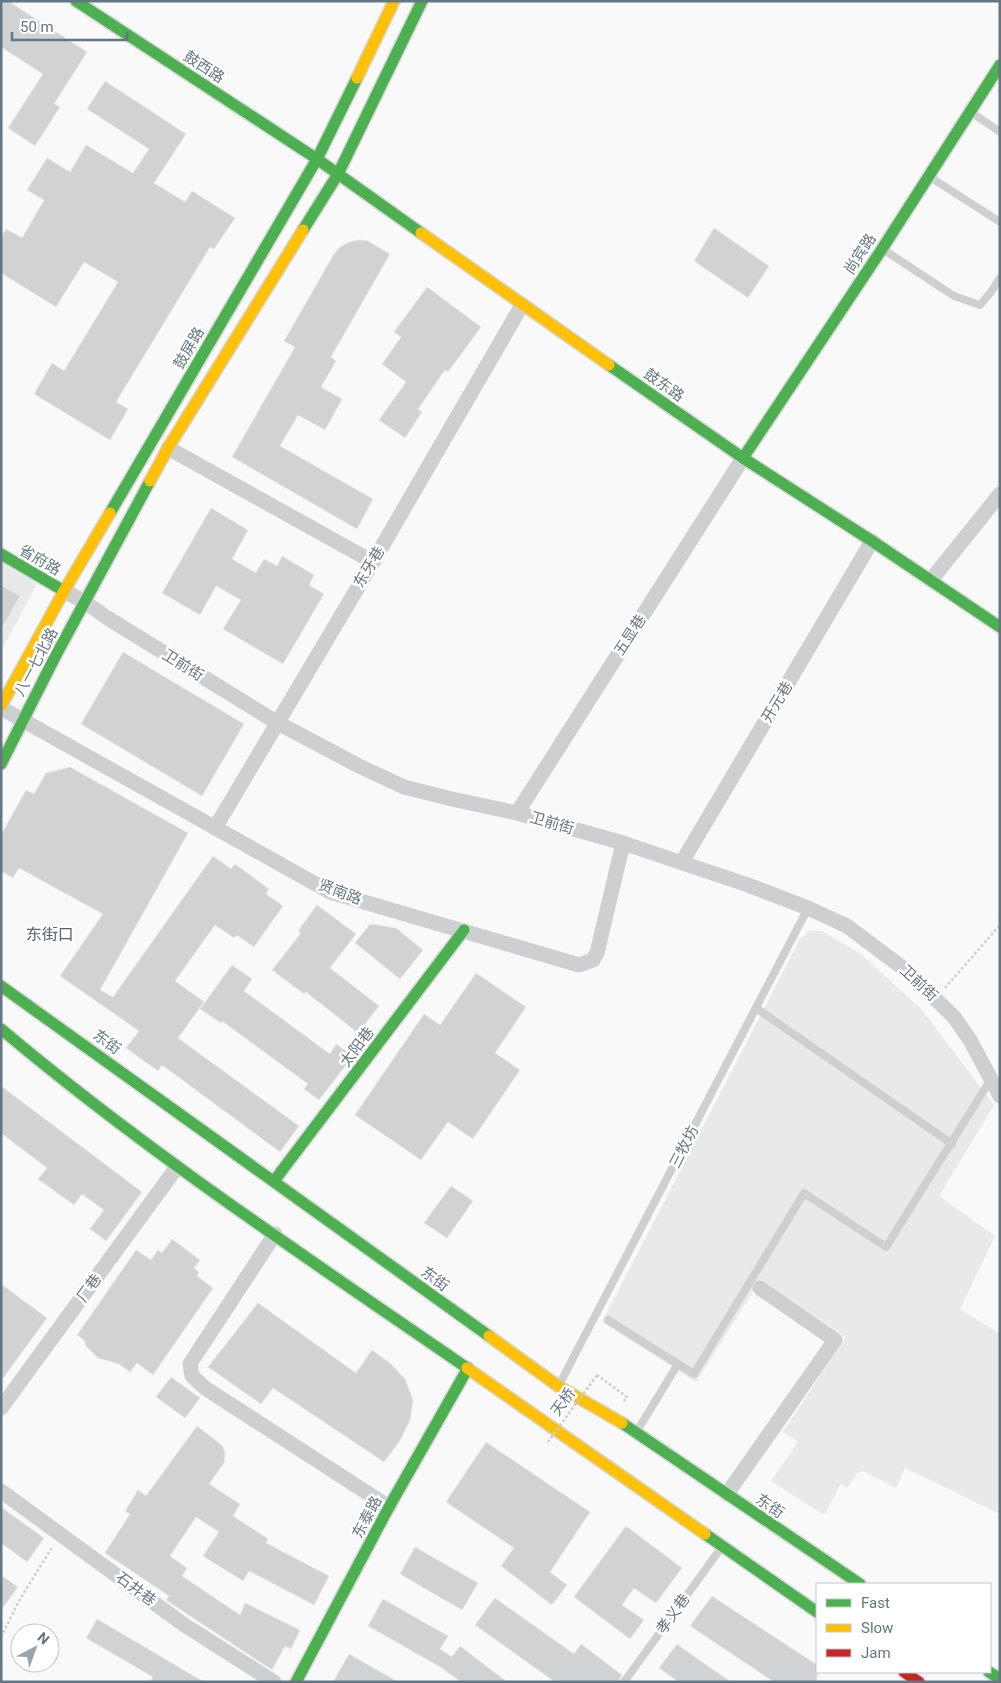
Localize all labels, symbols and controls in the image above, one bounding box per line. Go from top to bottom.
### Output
scale bar [12,10,128,42]
text: 50 m [20,18,54,36]
street label: 鼓西路 [180,47,228,87]
street label: 尚宾路 [840,230,880,278]
street label: 鼓屏路 [170,324,208,372]
street label: 鼓东路 [640,365,688,405]
street label: 省府路 [16,541,64,579]
street label: 东牙巷 [350,543,388,591]
street label: 五显巷 [610,611,650,659]
street label: 八一七北路 [10,625,62,699]
street label: 卫前街 [159,645,207,685]
street label: 开元巷 [758,678,796,726]
street label: 卫前街 [528,808,576,838]
street label: 贤南路 [316,876,364,908]
district label: 东街口 [26,925,74,944]
street label: 卫前街 [896,961,942,1005]
street label: 太阳巷 [336,1024,378,1070]
street label: 东街 [90,1026,124,1058]
street label: 三牧坊 [666,1123,702,1171]
street label: 东街 [418,1263,452,1295]
street label: 厂巷 [73,1271,105,1305]
street label: 天桥 [547,1385,579,1419]
street label: 东街 [753,1490,787,1522]
street label: 东泰路 [348,1493,386,1541]
street label: 石井巷 [113,1568,159,1610]
legend [816,1583,991,1673]
street label: 孝义巷 [652,1591,694,1637]
text: Fast [861,1594,890,1612]
text: Slow [861,1619,893,1637]
north arrow [10,1623,60,1673]
text: N [35,1629,53,1647]
text: Jam [861,1644,891,1662]

